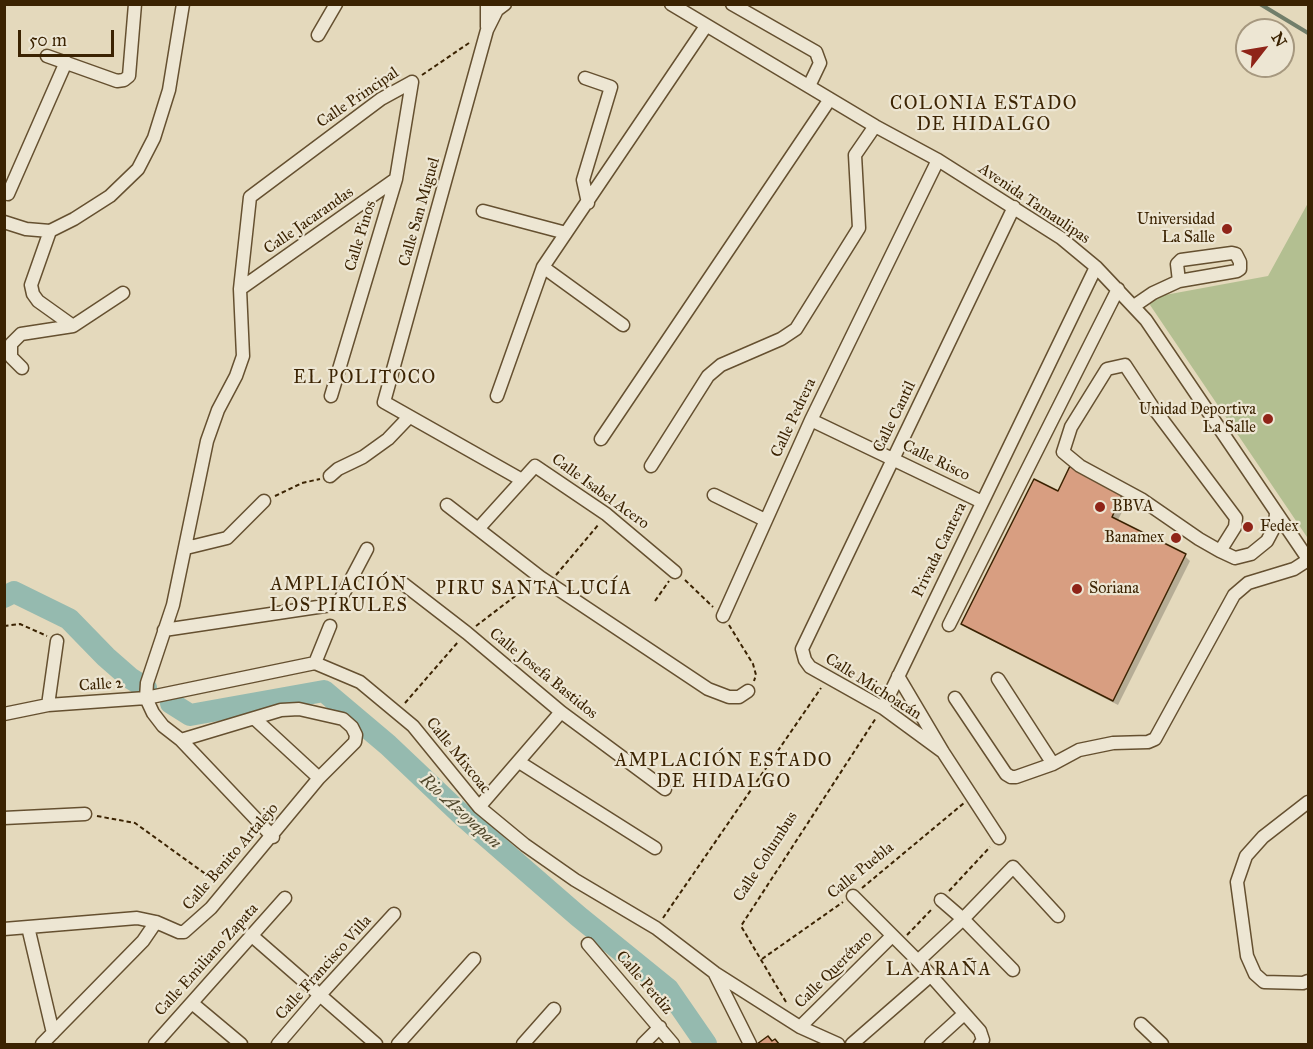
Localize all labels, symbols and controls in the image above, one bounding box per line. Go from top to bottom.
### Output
scale bar [21,18,117,56]
north arrow [1235,18,1295,78]
text: 50 m [29,29,67,51]
text: N [1267,29,1291,50]
street label: Calle Principal [313,64,403,132]
district label: COLONIA ESTADO DE HIDALGO [890,94,1078,136]
street label: Calle San Miguel [395,155,445,269]
street label: Avenida Tamaulipas [975,160,1093,248]
street label: Calle Jacarandas [261,183,357,259]
street label: Calle Pinos [341,198,381,274]
place label: Universidad La Salle [1137,210,1215,248]
marker: Universidad La Salle [1220,222,1234,236]
district label: EL POLITOCO [293,368,437,390]
street label: Calle Pedrera [767,375,821,461]
street label: Calle Cantil [869,378,921,456]
place label: Unidad Deportiva La Salle [1139,400,1256,438]
marker: Unidad Deportiva La Salle [1261,412,1275,426]
street label: Calle Risco [899,436,973,486]
street label: Calle Isabel Acero [547,450,653,534]
place label: BBVA [1112,497,1154,517]
street label: Privada Cantera [909,499,971,601]
marker: BBVA [1093,500,1107,514]
place label: Fedex [1260,517,1299,537]
marker: Fedex [1241,520,1255,534]
place label: Banamex [1104,528,1164,548]
marker: Banamex [1169,531,1183,545]
district label: AMPLIACIÓN LOS PIRULES [270,575,408,618]
district label: PIRU SANTA LUCÍA [436,579,632,601]
place label: Soriana [1089,579,1139,599]
marker: Soriana [1070,582,1084,596]
street label: Calle Josefa Bastidos [485,624,601,724]
street label: Calle Michoacán [821,650,925,724]
street label: Calle 2 [78,674,124,696]
street label: Calle Mixcoac [421,714,495,798]
district label: AMPLACIÓN ESTADO DE HIDALGO [615,751,833,794]
water label: Rio Azoyapan [415,770,505,854]
street label: Calle Benito Artalejo [179,799,283,915]
street label: Calle Columbus [730,808,802,906]
street label: Calle Puebla [824,839,898,903]
street label: Calle Emiliano Zapata [151,900,263,1020]
street label: Calle Francisco Villa [272,912,376,1024]
street label: Calle Querétaro [791,927,877,1013]
street label: Calle Perdiz [611,947,677,1019]
district label: LA ARAÑA [886,960,992,982]

